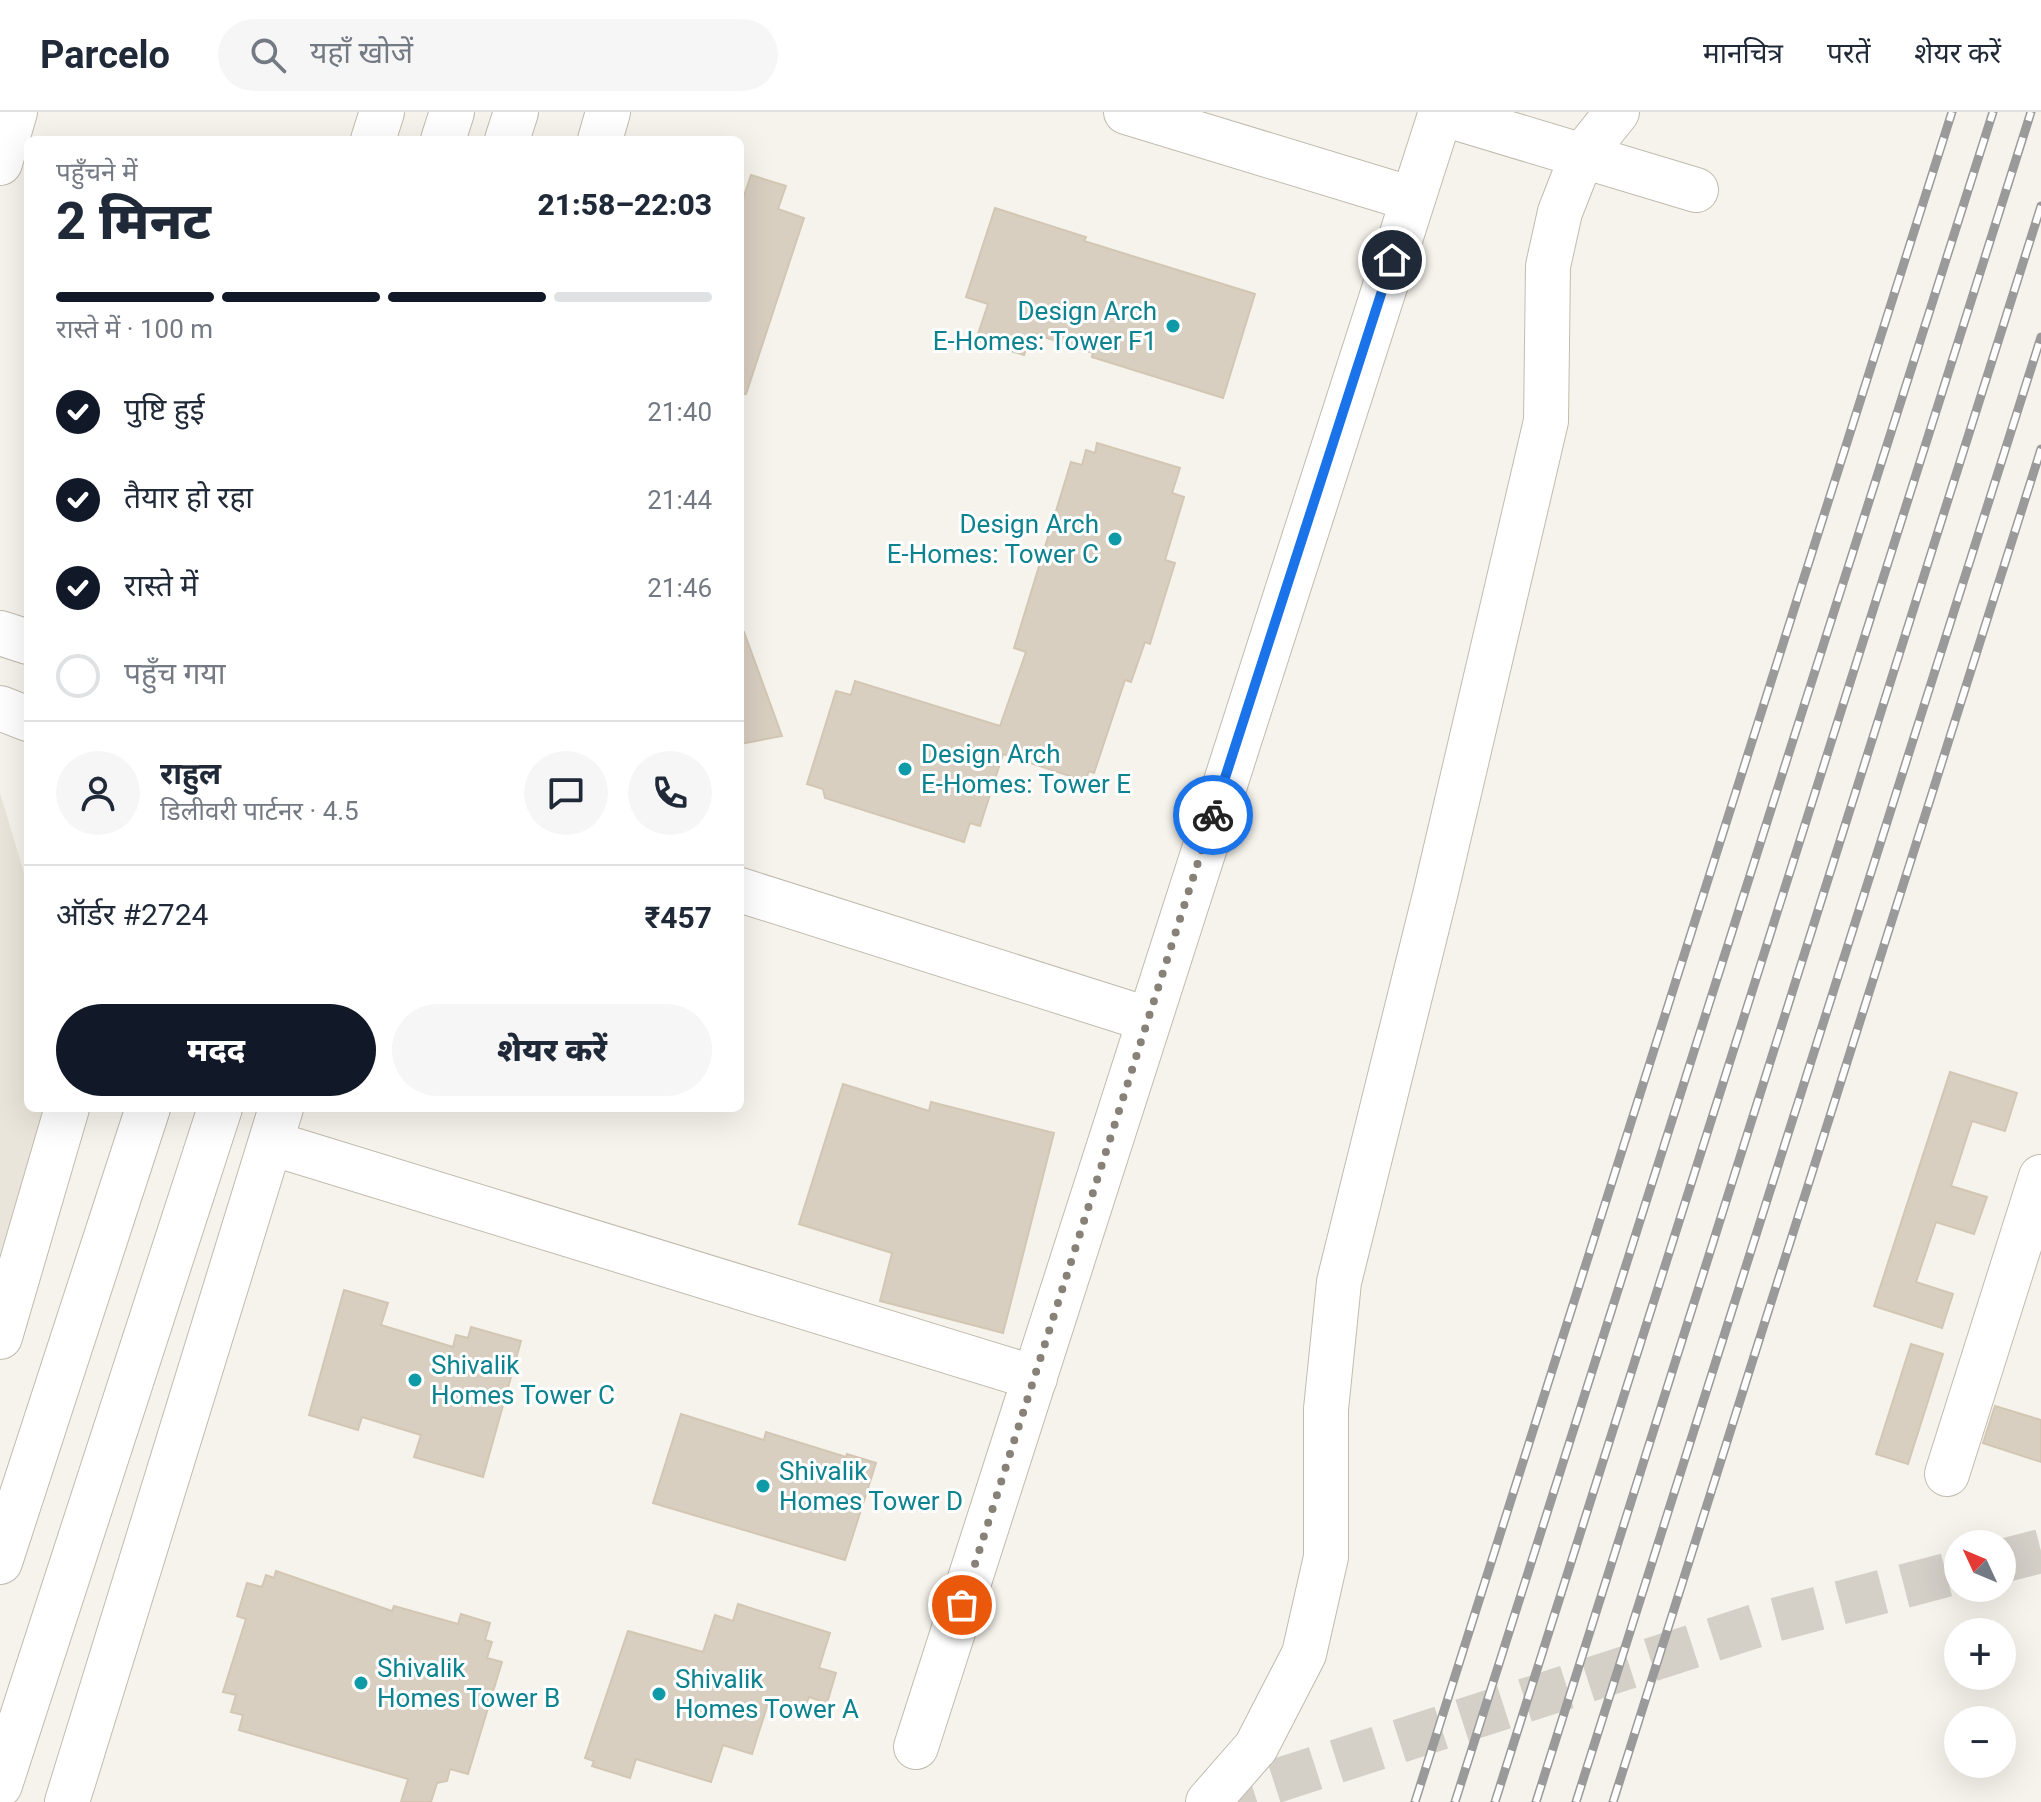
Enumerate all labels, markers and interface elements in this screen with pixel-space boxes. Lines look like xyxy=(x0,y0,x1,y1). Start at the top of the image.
search box xyxy=(218,19,778,91)
text: Parcelo xyxy=(40,33,170,77)
icon: search xyxy=(246,33,290,77)
text: यहाँ खोजें xyxy=(310,35,413,70)
text: मानचित्र xyxy=(1703,37,1783,70)
text: परतें xyxy=(1827,37,1870,70)
text: शेयर करें xyxy=(1914,37,2001,70)
text: पहुँचने में xyxy=(56,157,138,187)
text: 21:58–22:03 xyxy=(537,187,712,222)
text: 2 मिनट xyxy=(56,191,211,252)
pin xyxy=(1358,226,1426,294)
icon: home xyxy=(1370,238,1414,282)
place label: Design Arch E-Homes: Tower F1 xyxy=(933,296,1157,356)
text: रास्ते में · 100 m xyxy=(56,314,213,344)
marker: Design Arch E-Homes: Tower F1 xyxy=(1164,317,1182,335)
icon: check xyxy=(56,390,100,434)
text: पुष्टि हुई xyxy=(124,392,204,427)
text: 21:40 xyxy=(647,397,712,427)
icon: check xyxy=(56,478,100,522)
text: तैयार हो रहा xyxy=(124,480,253,515)
text: 21:44 xyxy=(647,485,712,515)
place label: Design Arch E-Homes: Tower C xyxy=(887,509,1099,569)
marker: Design Arch E-Homes: Tower C xyxy=(1106,530,1124,548)
icon: check xyxy=(56,566,100,610)
text: रास्ते में xyxy=(124,568,198,603)
text: 21:46 xyxy=(647,573,712,603)
text: पहुँच गया xyxy=(124,656,226,691)
place label: Design Arch E-Homes: Tower E xyxy=(921,739,1131,799)
button: person xyxy=(56,751,140,835)
button: chat xyxy=(524,751,608,835)
button: phone xyxy=(628,751,712,835)
text: राहुल xyxy=(160,756,221,791)
marker: Design Arch E-Homes: Tower E xyxy=(896,760,914,778)
courier xyxy=(1173,775,1253,855)
icon: bike xyxy=(1191,793,1235,837)
text: डिलीवरी पार्टनर · 4.5 xyxy=(160,796,359,826)
text: ऑर्डर #2724 xyxy=(56,897,208,932)
text: ₹457 xyxy=(645,900,712,935)
button: मदद xyxy=(56,1004,376,1096)
button: शेयर करें xyxy=(392,1004,712,1096)
place label: Shivalik Homes Tower C xyxy=(431,1350,615,1410)
marker: Shivalik Homes Tower C xyxy=(406,1371,424,1389)
place label: Shivalik Homes Tower D xyxy=(779,1456,963,1516)
marker: Shivalik Homes Tower D xyxy=(754,1477,772,1495)
north arrow xyxy=(1944,1530,2016,1602)
map controls xyxy=(1944,1530,2016,1778)
pin xyxy=(928,1571,996,1639)
icon: bag xyxy=(940,1583,984,1627)
button: + xyxy=(1944,1618,2016,1690)
place label: Shivalik Homes Tower B xyxy=(377,1653,560,1713)
place label: Shivalik Homes Tower A xyxy=(675,1664,859,1724)
marker: Shivalik Homes Tower B xyxy=(352,1674,370,1692)
marker: Shivalik Homes Tower A xyxy=(650,1685,668,1703)
button: − xyxy=(1944,1706,2016,1778)

